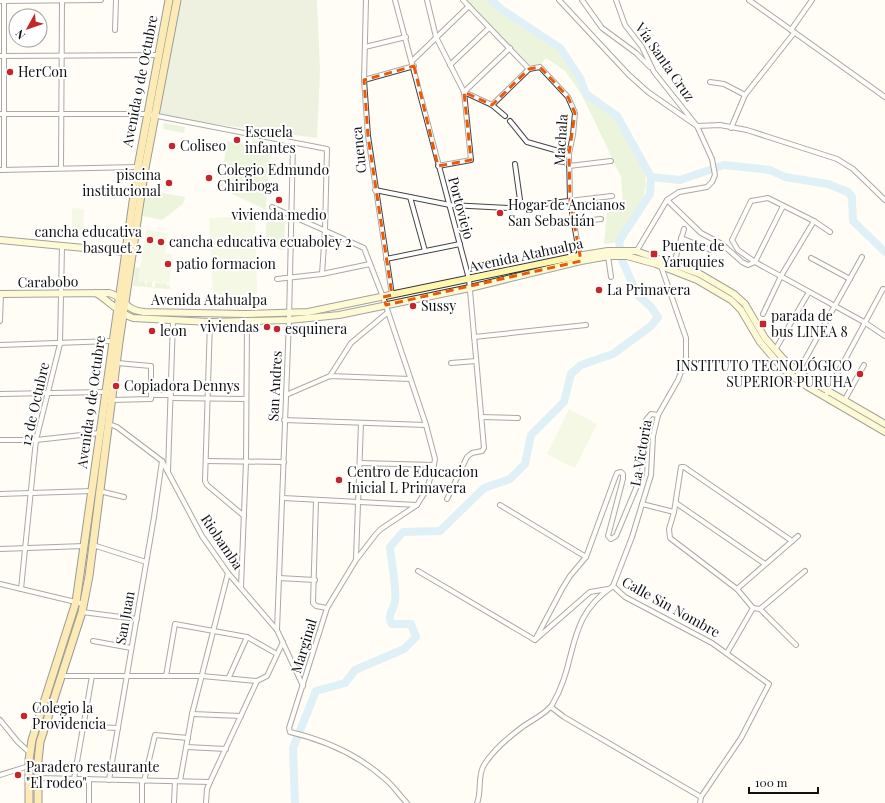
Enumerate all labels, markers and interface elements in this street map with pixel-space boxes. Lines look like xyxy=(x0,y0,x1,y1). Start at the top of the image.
north arrow xyxy=(8,8,48,48)
street label: Avenida 9 de Octubre xyxy=(117,13,162,149)
street label: Vía Santa Cruz xyxy=(631,18,700,105)
text: N xyxy=(12,27,28,43)
place label: HerCon xyxy=(18,62,68,81)
marker: HerCon xyxy=(5,67,15,77)
street label: Machala xyxy=(549,113,572,167)
place label: Escuela infantes xyxy=(245,122,296,157)
street label: Cuenca xyxy=(347,126,370,174)
marker: Escuela infantes xyxy=(232,135,242,145)
place label: Coliseo xyxy=(180,136,227,155)
marker: Coliseo xyxy=(167,141,177,151)
place label: Colegio Edmundo Chiriboga xyxy=(217,160,329,195)
place label: piscina institucional xyxy=(82,165,161,200)
marker: Colegio Edmundo Chiriboga xyxy=(204,173,214,183)
street label: Portoviejo xyxy=(444,175,479,242)
marker: piscina institucional xyxy=(164,178,174,188)
marker: vivienda medio xyxy=(274,195,284,205)
place label: Hogar de Ancianos San Sebastián xyxy=(508,195,625,230)
place label: vivienda medio xyxy=(230,205,327,224)
marker: Hogar de Ancianos San Sebastián xyxy=(495,208,505,218)
place label: cancha educativa basquet 2 xyxy=(35,222,142,257)
place label: cancha educativa ecuaboley 2 xyxy=(169,232,352,251)
street label: Avenida Atahualpa xyxy=(466,233,585,276)
marker: cancha educativa basquet 2 xyxy=(145,235,155,245)
place label: Puente de Yaruquies xyxy=(661,236,725,271)
marker: cancha educativa ecuaboley 2 xyxy=(156,237,166,247)
marker: Puente de Yaruquies xyxy=(649,249,659,259)
place label: patio formacion xyxy=(176,254,277,273)
marker: patio formacion xyxy=(163,259,173,269)
street label: Carabobo xyxy=(17,271,79,292)
place label: La Primavera xyxy=(607,280,690,299)
marker: La Primavera xyxy=(594,285,604,295)
street label: Avenida Atahualpa xyxy=(150,290,267,309)
place label: Sussy xyxy=(421,296,456,315)
marker: Sussy xyxy=(408,301,418,311)
place label: parada de bus LINEA 8 xyxy=(771,306,848,341)
place label: viviendas xyxy=(199,317,259,336)
place label: esquinera xyxy=(285,319,347,338)
marker: parada de bus LINEA 8 xyxy=(758,319,768,329)
place label: leon xyxy=(160,321,188,340)
marker: viviendas xyxy=(262,322,272,332)
marker: esquinera xyxy=(272,324,282,334)
marker: leon xyxy=(147,326,157,336)
street label: Avenida 9 de Octubre xyxy=(72,334,109,471)
street label: San Andres xyxy=(263,350,286,422)
place label: INSTITUTO TECNOLÓGICO SUPERIOR PURUHA xyxy=(676,356,852,391)
street label: 12 de Octubre xyxy=(16,360,53,448)
marker: INSTITUTO TECNOLÓGICO SUPERIOR PURUHA xyxy=(855,369,865,379)
place label: Copiadora Dennys xyxy=(124,376,240,395)
marker: Copiadora Dennys xyxy=(111,381,121,391)
street label: La Victoria xyxy=(625,418,656,488)
place label: Centro de Educacion Inicial L Primavera xyxy=(347,462,479,497)
marker: Centro de Educacion Inicial L Primavera xyxy=(334,475,344,485)
street label: Riobamba xyxy=(197,510,248,573)
street label: Calle Sin Nombre xyxy=(619,572,724,641)
street label: San Juan xyxy=(110,589,139,646)
street label: Marginal xyxy=(286,616,321,675)
place label: Colegio la Providencia xyxy=(32,698,106,733)
marker: Colegio la Providencia xyxy=(19,711,29,721)
place label: Paradero restaurante "El rodeo" xyxy=(26,757,160,792)
scale bar xyxy=(749,769,818,795)
marker: Paradero restaurante "El rodeo" xyxy=(13,770,23,780)
text: 100 m xyxy=(755,774,788,790)

